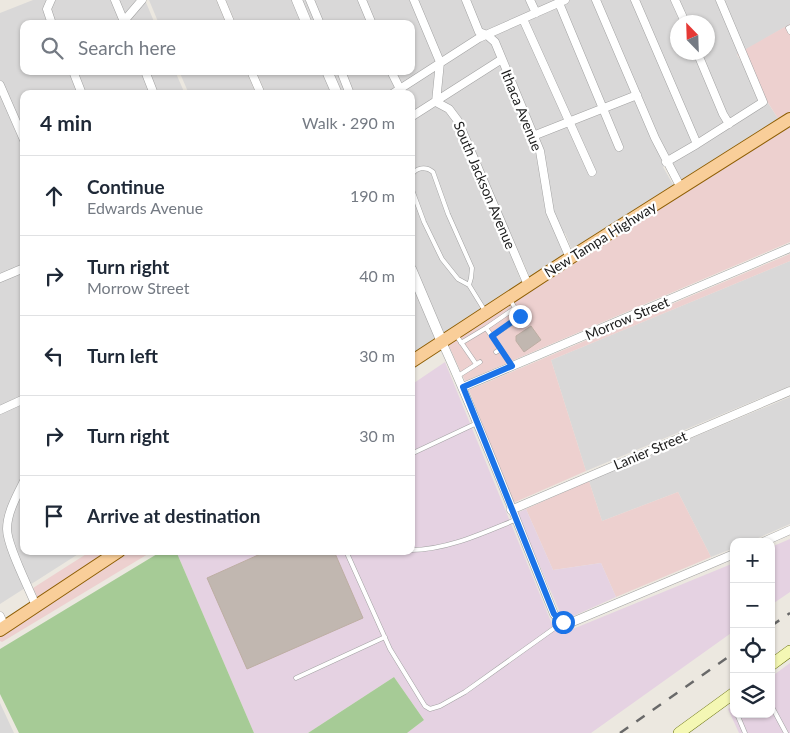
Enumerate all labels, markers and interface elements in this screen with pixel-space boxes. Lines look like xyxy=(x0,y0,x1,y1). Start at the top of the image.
north arrow xyxy=(670,15,715,60)
search box xyxy=(20,20,415,75)
icon: search xyxy=(38,34,66,62)
text: Search here xyxy=(78,36,176,59)
street label: Ithaca Avenue xyxy=(498,67,546,153)
text: 4 min xyxy=(40,110,92,135)
text: Walk · 290 m xyxy=(302,113,395,132)
street label: South Jackson Avenue xyxy=(450,119,520,251)
text: Continue xyxy=(87,175,165,198)
icon: ahead xyxy=(40,182,68,210)
text: 190 m xyxy=(350,186,395,205)
street label: New Tampa Highway xyxy=(541,197,660,280)
text: Edwards Avenue xyxy=(87,198,203,217)
text: Turn right xyxy=(87,255,169,278)
icon: right xyxy=(40,262,68,290)
text: 40 m xyxy=(359,266,395,285)
text: Morrow Street xyxy=(87,278,189,297)
street label: Morrow Street xyxy=(582,293,672,343)
route end xyxy=(509,305,532,328)
icon: left xyxy=(40,342,68,370)
text: Turn left xyxy=(87,344,158,367)
text: 30 m xyxy=(359,346,395,365)
icon: right xyxy=(40,422,68,450)
text: Turn right xyxy=(87,424,169,447)
text: 30 m xyxy=(359,426,395,445)
street label: Lanier Street xyxy=(611,427,689,473)
icon: arrive xyxy=(40,502,68,530)
text: Arrive at destination xyxy=(87,504,260,527)
map controls xyxy=(730,538,775,718)
button: + xyxy=(730,538,775,583)
button: − xyxy=(730,583,775,628)
route start xyxy=(552,611,575,634)
button: locate xyxy=(730,628,775,673)
button: layers xyxy=(730,673,775,718)

